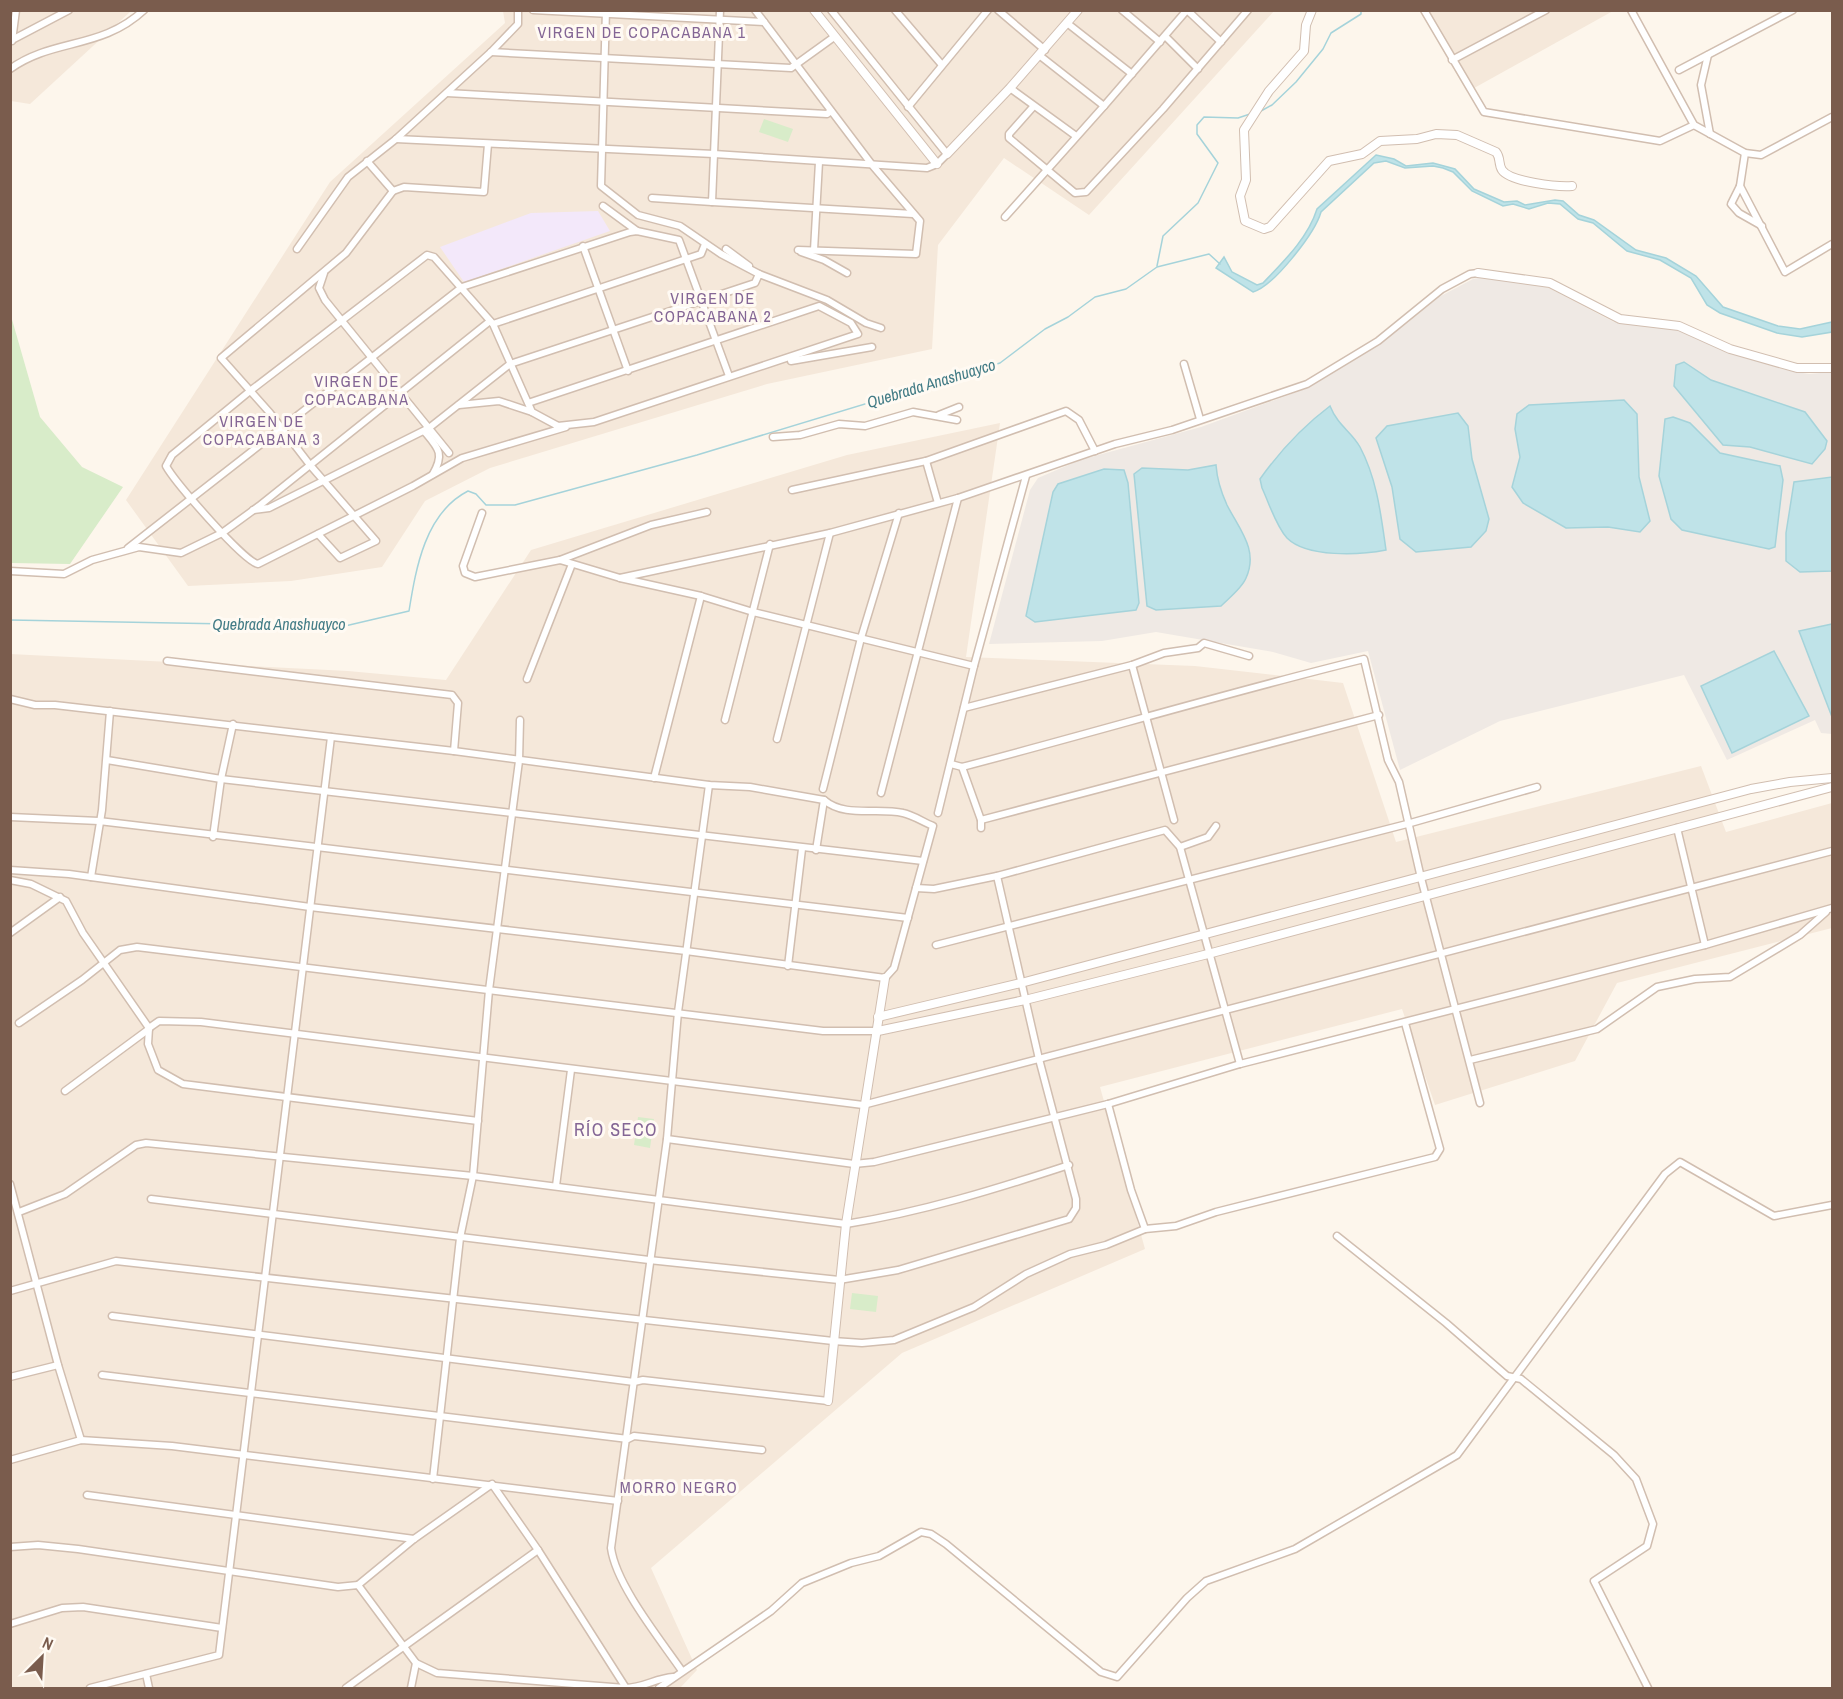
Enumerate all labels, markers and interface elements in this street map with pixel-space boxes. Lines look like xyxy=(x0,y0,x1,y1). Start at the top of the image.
district label: VIRGEN DE COPACABANA 1 xyxy=(537,21,747,43)
district label: VIRGEN DE COPACABANA 2 xyxy=(654,287,772,327)
water label: Quebrada Anashuayco xyxy=(864,353,998,413)
district label: VIRGEN DE COPACABANA xyxy=(304,370,410,410)
district label: VIRGEN DE COPACABANA 3 xyxy=(203,410,321,450)
water label: Quebrada Anashuayco xyxy=(212,613,346,635)
district label: RÍO SECO xyxy=(574,1117,658,1142)
district label: MORRO NEGRO xyxy=(620,1476,738,1498)
north arrow xyxy=(12,1627,72,1687)
text: N xyxy=(39,1631,57,1655)

